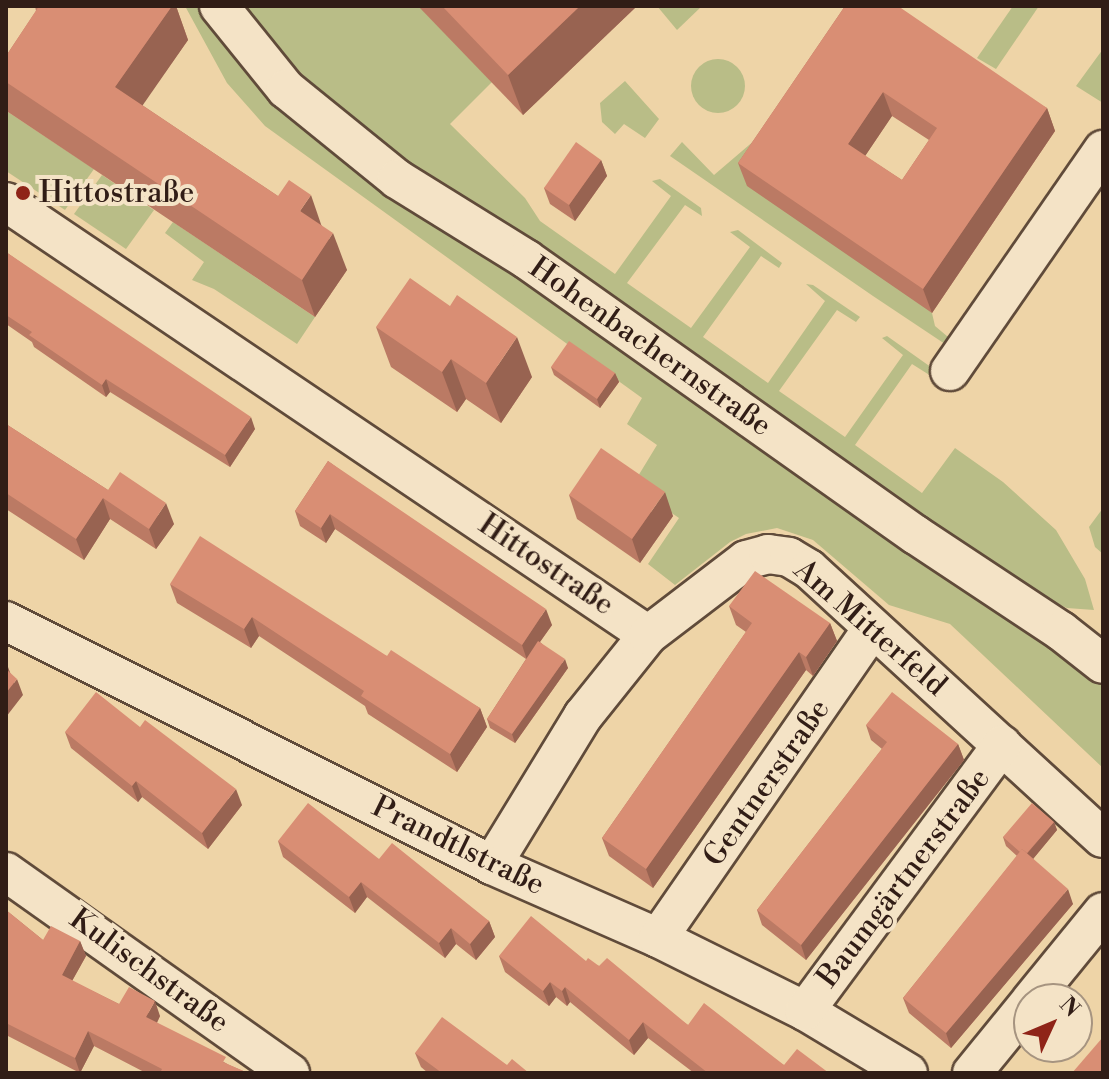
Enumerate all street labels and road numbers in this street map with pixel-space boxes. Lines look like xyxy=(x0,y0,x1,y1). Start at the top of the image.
street label: Hohenbachernstraße xyxy=(522,250,778,444)
street label: Hittostraße xyxy=(472,507,620,623)
street label: Am Mitterfeld xyxy=(786,552,954,704)
street label: Gentnerstraße xyxy=(696,693,838,873)
street label: Baumgärtnerstraße xyxy=(810,761,998,995)
street label: Prandtlstraße xyxy=(366,789,550,903)
street label: Kulischstraße xyxy=(62,901,236,1041)

